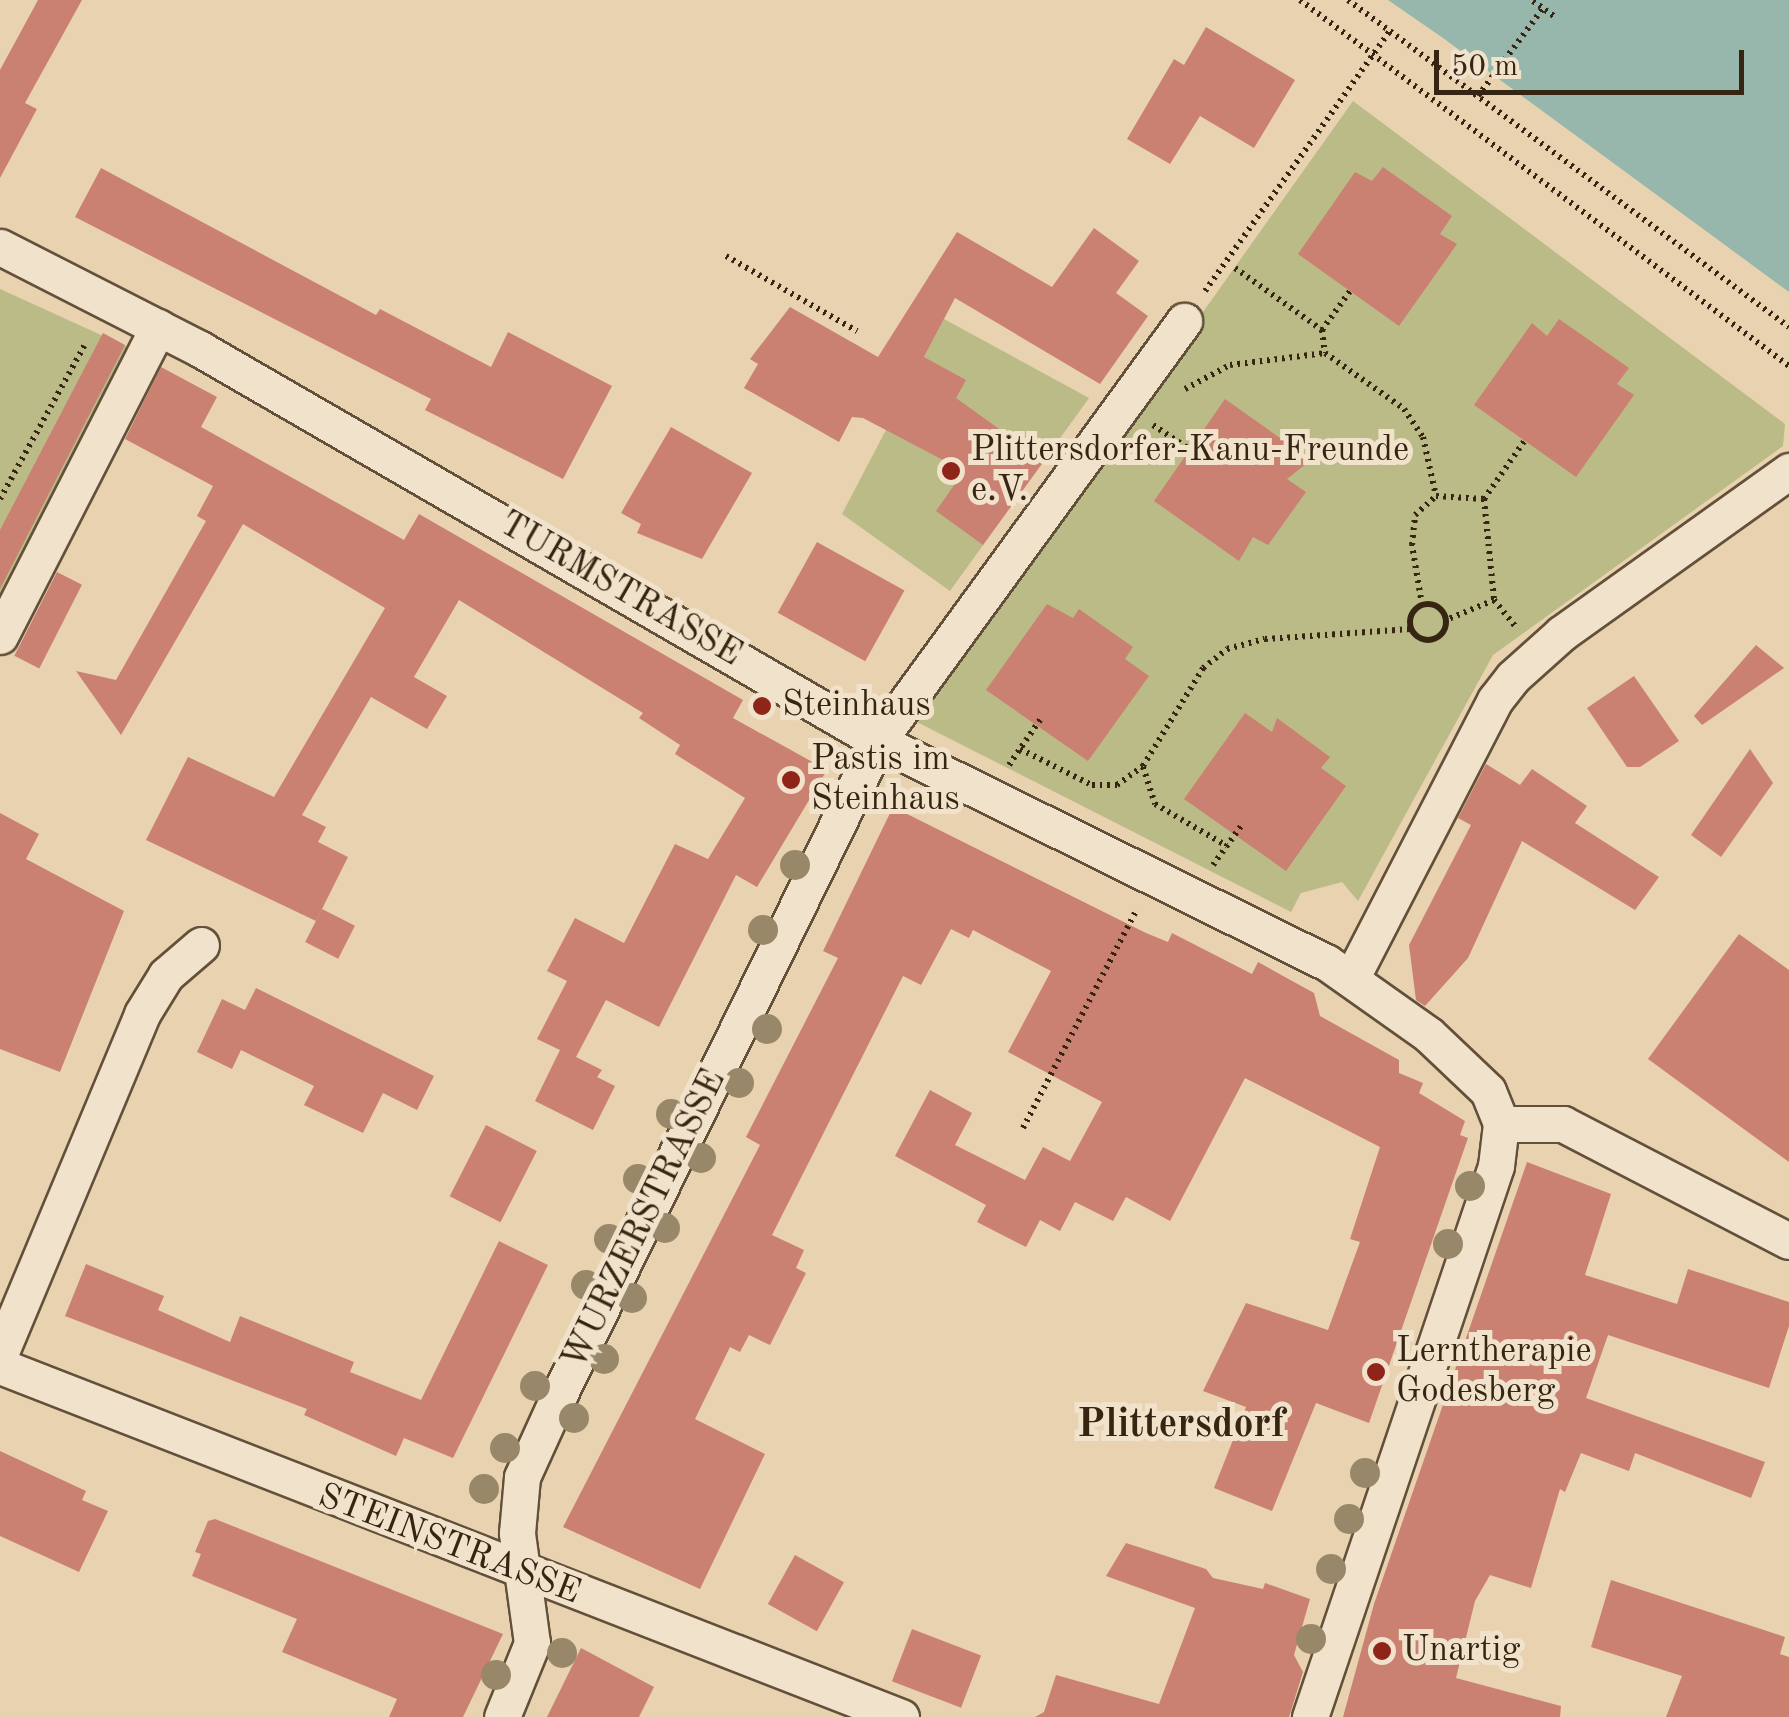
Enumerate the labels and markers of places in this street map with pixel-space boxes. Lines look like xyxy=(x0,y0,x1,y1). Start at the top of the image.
place label: Plittersdorfer-Kanu-Freunde e.V. xyxy=(971,430,1409,512)
marker: Plittersdorfer-Kanu-Freunde e.V. xyxy=(940,460,962,482)
place label: Steinhaus xyxy=(782,685,931,727)
marker: Steinhaus xyxy=(751,695,773,717)
place label: Pastis im Steinhaus xyxy=(811,739,960,821)
marker: Pastis im Steinhaus xyxy=(780,769,802,791)
place label: Lerntherapie Godesberg xyxy=(1396,1331,1592,1413)
marker: Lerntherapie Godesberg xyxy=(1365,1361,1387,1383)
place label: Unartig xyxy=(1402,1630,1520,1672)
marker: Unartig xyxy=(1371,1640,1393,1662)

